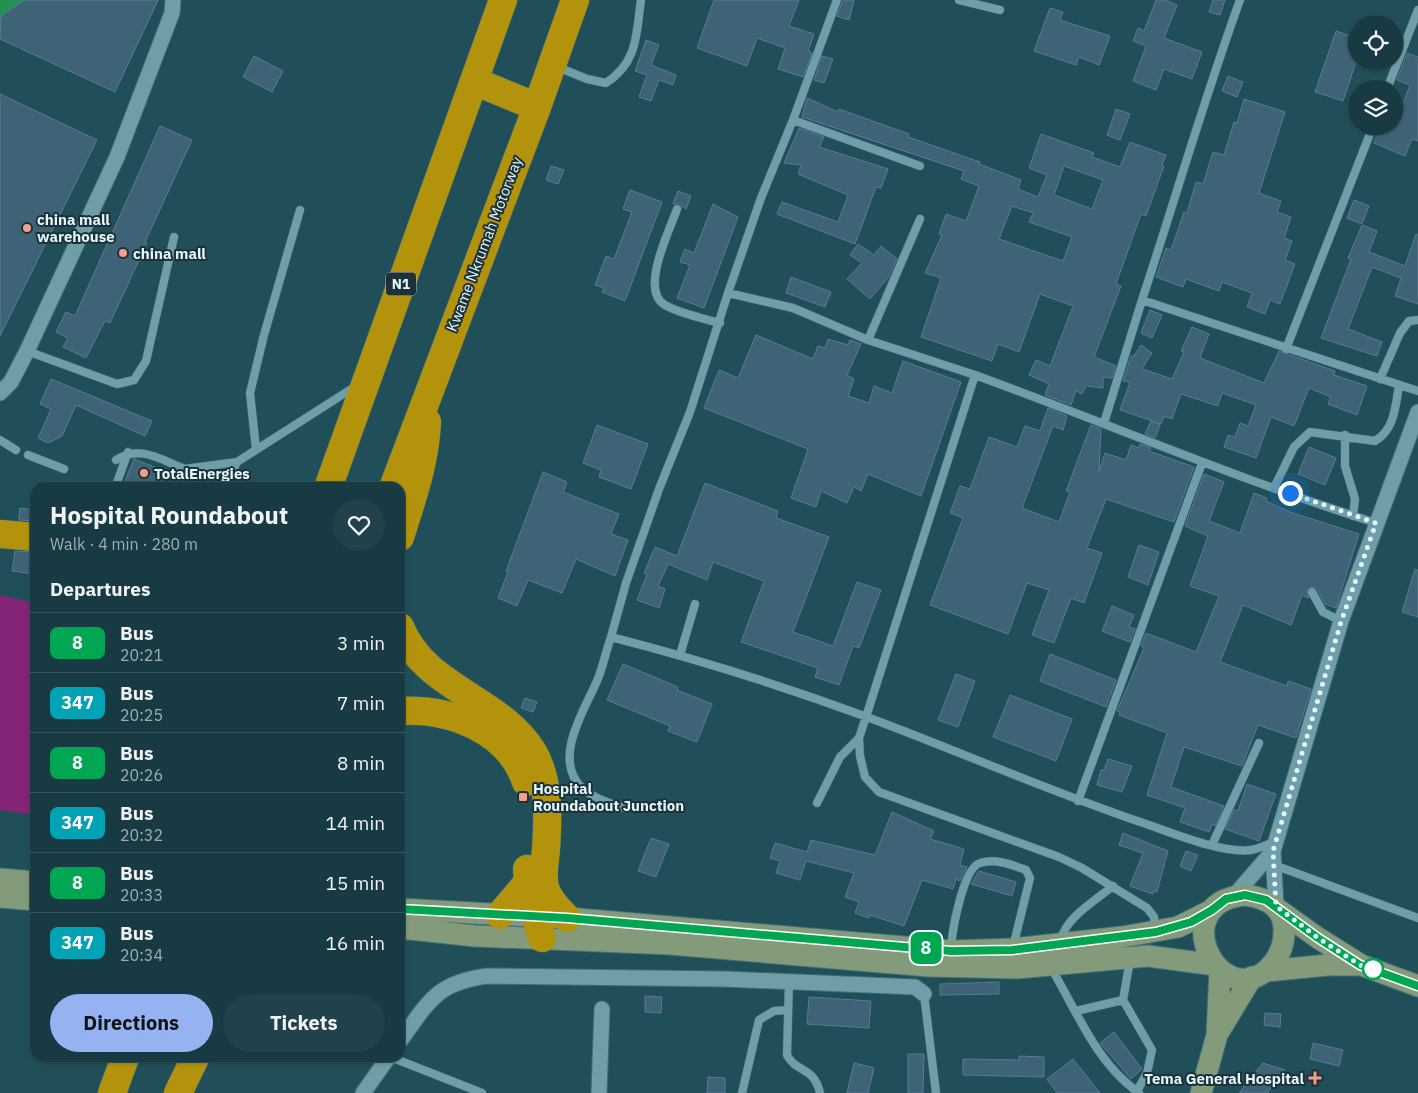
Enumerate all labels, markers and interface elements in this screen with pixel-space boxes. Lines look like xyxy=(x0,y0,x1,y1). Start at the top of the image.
map controls xyxy=(1348,15,1403,135)
button: locate xyxy=(1348,15,1403,70)
button: layers xyxy=(1348,80,1403,135)
street label: Kwame Nkrumah Motorway xyxy=(442,153,526,334)
place label: china mall warehouse xyxy=(37,210,115,246)
marker: china mall warehouse xyxy=(21,222,33,234)
place label: china mall xyxy=(133,244,206,263)
marker: china mall xyxy=(117,247,129,259)
road number: N1 xyxy=(386,272,416,296)
place label: TotalEnergies xyxy=(154,464,250,483)
marker: TotalEnergies xyxy=(138,467,150,479)
your location xyxy=(1278,481,1303,506)
text: Hospital Roundabout xyxy=(50,499,288,531)
button: heart xyxy=(333,499,385,551)
text: Walk · 4 min · 280 m xyxy=(50,534,198,554)
text: Departures xyxy=(50,577,150,601)
text: Bus xyxy=(120,621,154,645)
text: 8 xyxy=(72,631,83,654)
text: 3 min xyxy=(337,631,385,655)
text: 20:21 xyxy=(120,645,163,665)
text: Bus xyxy=(120,681,154,705)
text: 347 xyxy=(61,691,94,714)
text: 7 min xyxy=(337,691,385,715)
text: 20:25 xyxy=(120,705,163,725)
text: Bus xyxy=(120,741,154,765)
text: 8 xyxy=(72,751,83,774)
text: 8 min xyxy=(337,751,385,775)
text: 20:26 xyxy=(120,765,163,785)
place label: Hospital Roundabout Junction xyxy=(533,779,684,815)
marker: Hospital Roundabout Junction xyxy=(517,791,529,803)
text: Bus xyxy=(120,801,154,825)
text: 347 xyxy=(61,811,94,834)
text: 14 min xyxy=(326,811,385,835)
text: 20:32 xyxy=(120,825,163,845)
text: Bus xyxy=(120,861,154,885)
text: 8 xyxy=(72,871,83,894)
text: 15 min xyxy=(326,871,385,895)
text: 20:33 xyxy=(120,885,163,905)
text: Bus xyxy=(120,921,154,945)
text: 347 xyxy=(61,931,94,954)
text: 16 min xyxy=(326,931,385,955)
line badge: 8 xyxy=(910,932,942,964)
text: 8 xyxy=(921,936,931,959)
text: 20:34 xyxy=(120,945,163,965)
unlabelled marker xyxy=(1362,958,1384,980)
button: Directions xyxy=(50,994,213,1052)
button: Tickets xyxy=(223,994,385,1052)
place label: Tema General Hospital xyxy=(1144,1069,1304,1088)
marker: Tema General Hospital xyxy=(1308,1071,1322,1085)

